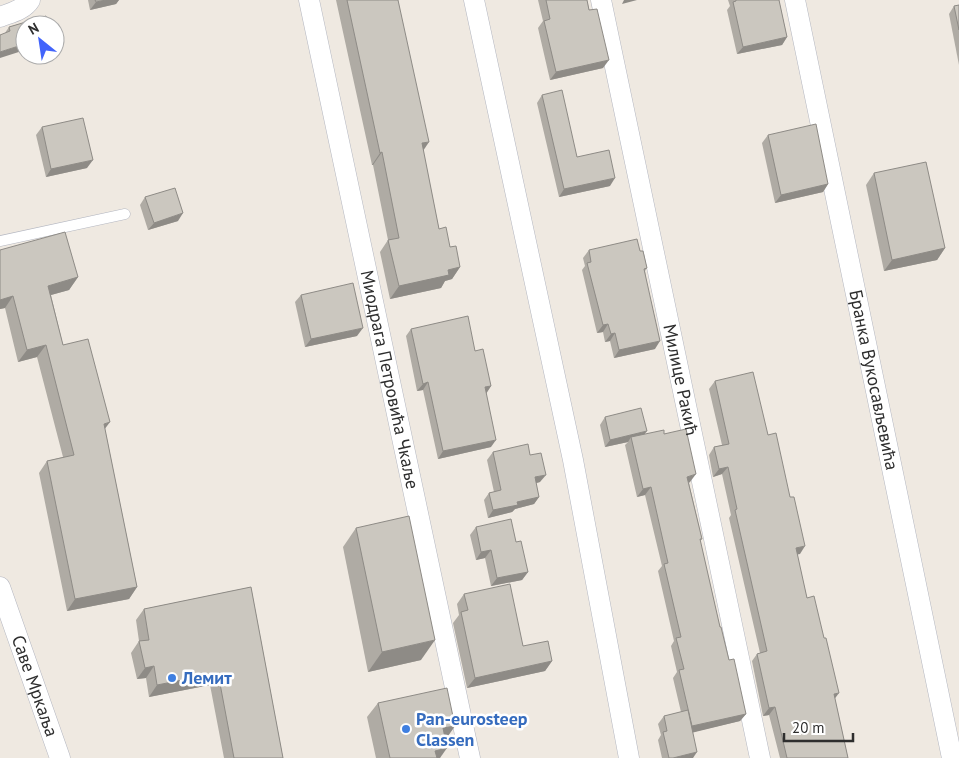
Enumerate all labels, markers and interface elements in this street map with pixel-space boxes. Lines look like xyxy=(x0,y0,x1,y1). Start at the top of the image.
north arrow xyxy=(15,15,65,65)
text: N xyxy=(25,19,42,39)
street label: Миодрага Петровића Чкаље xyxy=(356,268,425,491)
street label: Бранка Вукосављевића xyxy=(844,288,904,472)
street label: Милице Ракић xyxy=(658,322,704,438)
street label: Саве Мркаља xyxy=(7,632,64,740)
place label: Лемит xyxy=(181,666,232,689)
marker: Лемит xyxy=(166,672,178,684)
place label: Pan-eurosteep Classen xyxy=(416,707,528,751)
scale bar xyxy=(784,710,853,742)
text: 20 m xyxy=(792,718,825,737)
marker: Pan-eurosteep Classen xyxy=(400,723,412,735)

